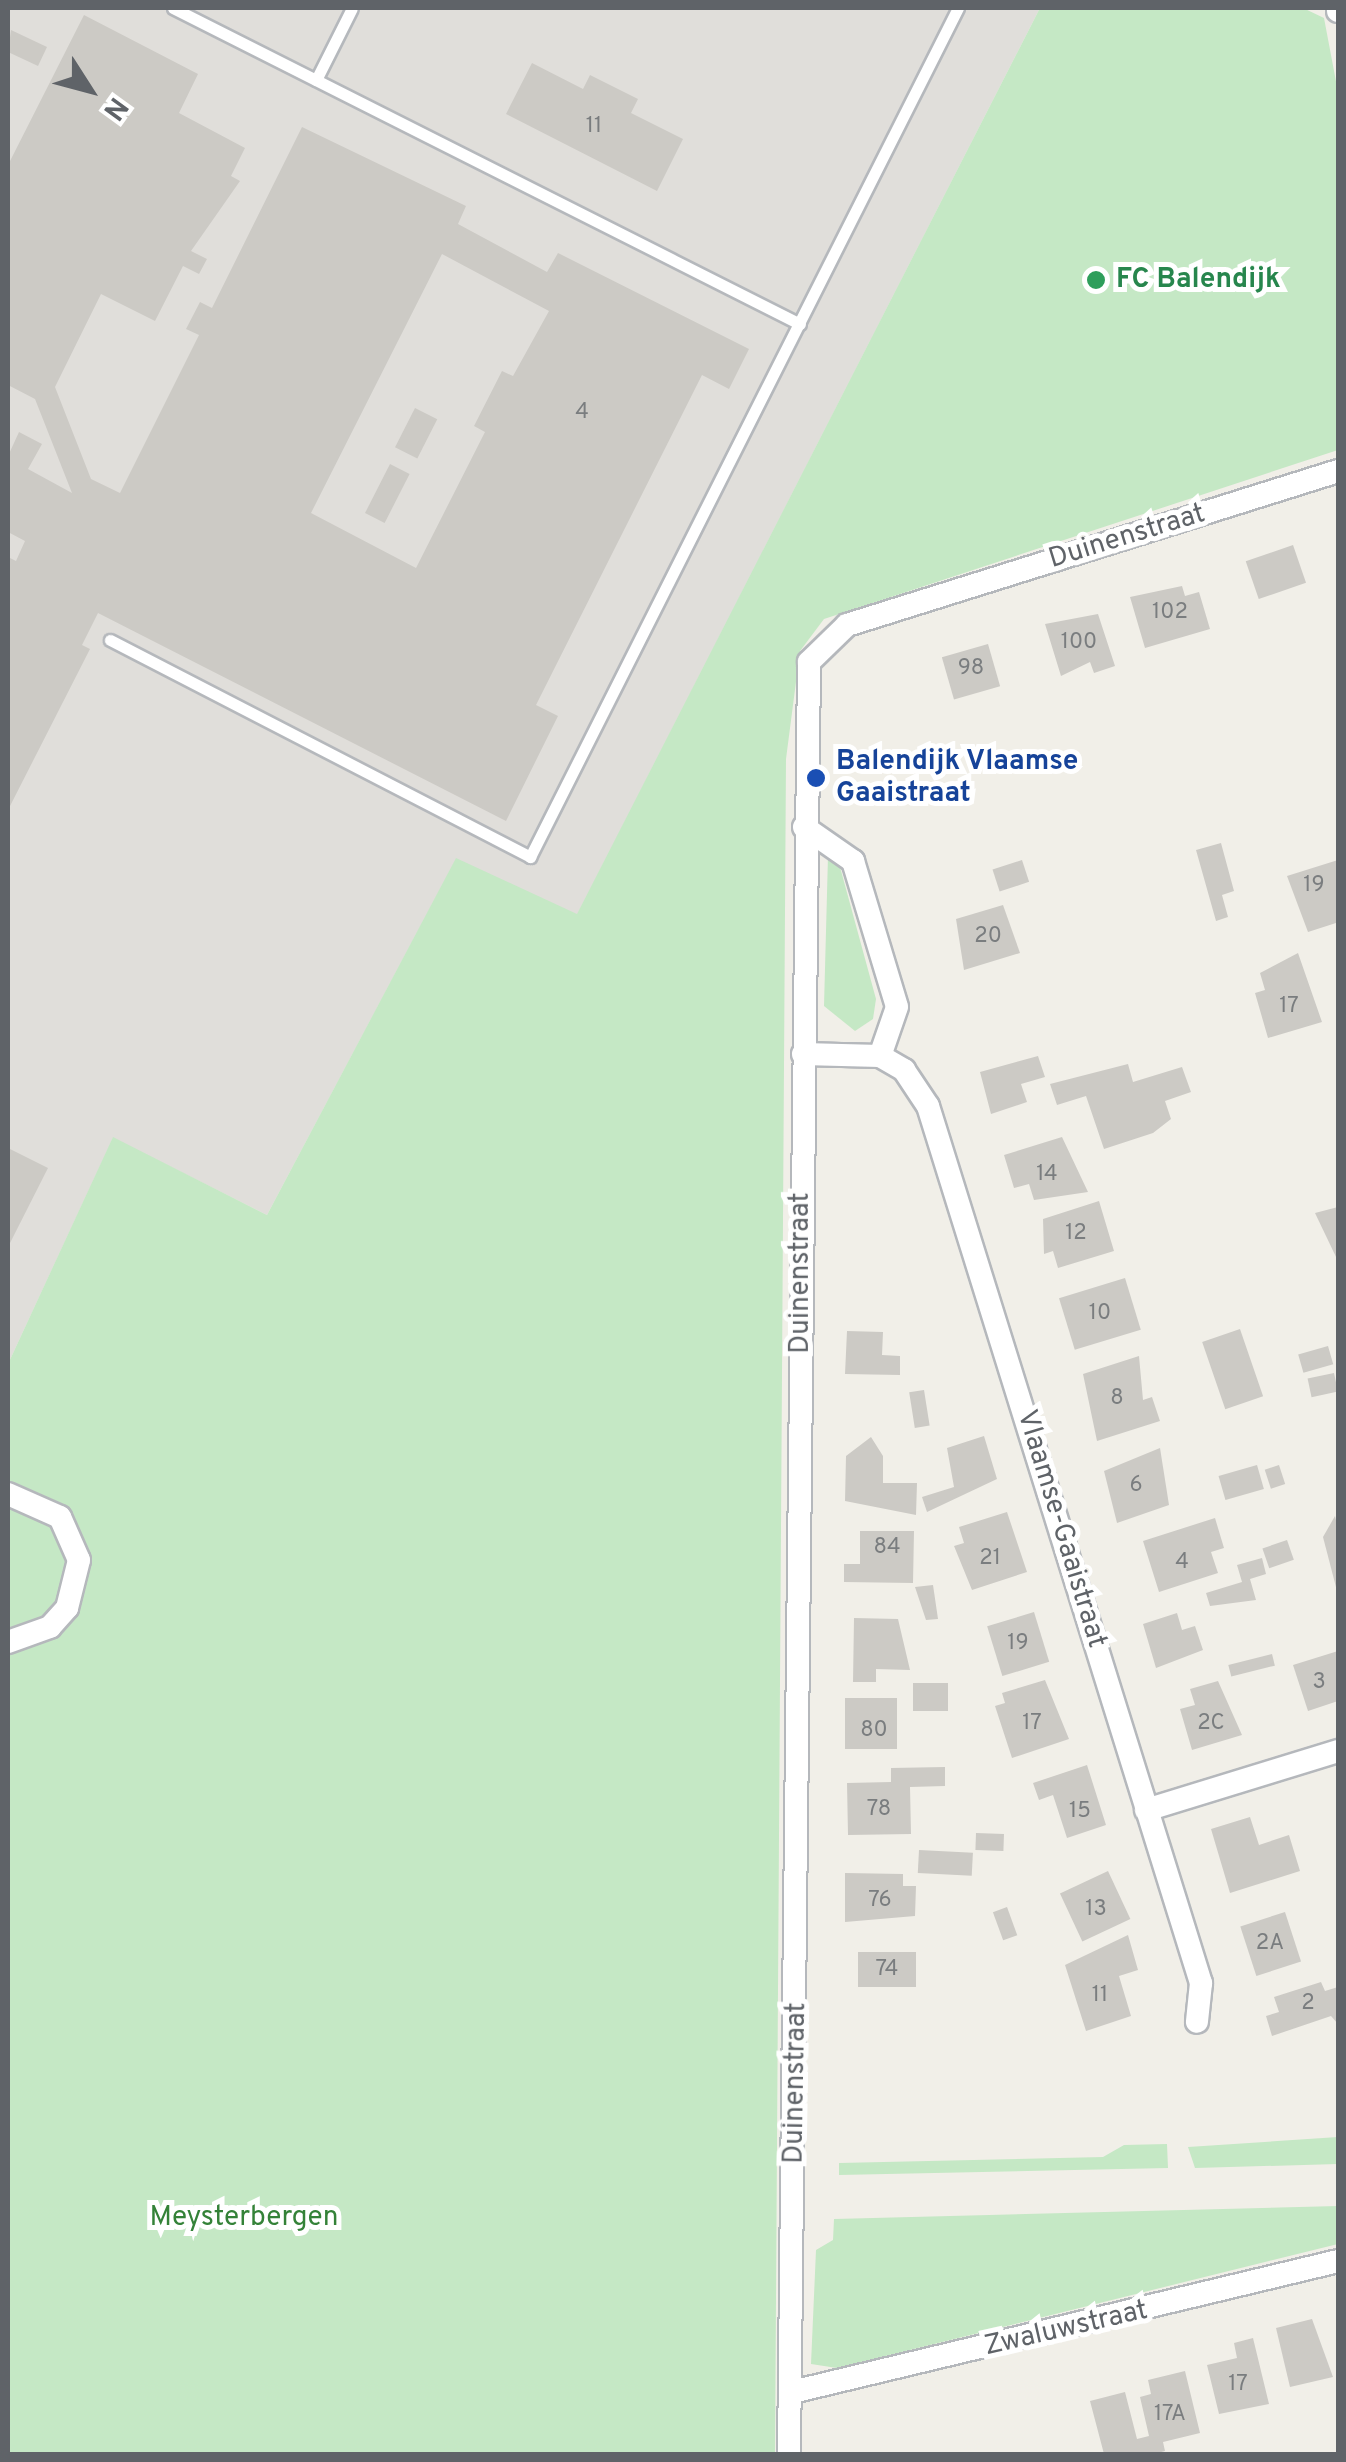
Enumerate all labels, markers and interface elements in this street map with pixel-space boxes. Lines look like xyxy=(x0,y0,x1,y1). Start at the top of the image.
north arrow xyxy=(40,40,140,140)
text: N xyxy=(94,89,135,126)
house number: 11 xyxy=(586,114,602,140)
place label: FC Balendijk xyxy=(1116,263,1281,297)
marker: FC Balendijk xyxy=(1085,269,1107,291)
house number: 4 xyxy=(575,400,589,426)
street label: Duinenstraat xyxy=(1045,497,1209,577)
house number: 102 xyxy=(1152,600,1188,626)
house number: 100 xyxy=(1061,630,1097,656)
house number: 98 xyxy=(958,656,984,682)
place label: Balendijk Vlaamse Gaaistraat xyxy=(836,745,1079,811)
marker: Balendijk Vlaamse Gaaistraat xyxy=(805,767,827,789)
house number: 19 xyxy=(1303,873,1325,899)
house number: 20 xyxy=(974,924,1002,950)
house number: 17 xyxy=(1279,994,1299,1020)
house number: 14 xyxy=(1036,1162,1058,1188)
street label: Duinenstraat xyxy=(784,1192,818,1354)
house number: 12 xyxy=(1065,1221,1087,1247)
house number: 10 xyxy=(1089,1301,1111,1327)
house number: 8 xyxy=(1110,1386,1124,1412)
street label: Vlaamse-Gaaistraat xyxy=(1009,1406,1113,1652)
house number: 6 xyxy=(1129,1473,1143,1499)
house number: 84 xyxy=(873,1535,901,1561)
house number: 21 xyxy=(979,1546,1001,1572)
house number: 4 xyxy=(1175,1550,1189,1576)
house number: 19 xyxy=(1007,1631,1029,1657)
house number: 3 xyxy=(1312,1670,1326,1696)
house number: 17 xyxy=(1022,1711,1042,1737)
house number: 2C xyxy=(1197,1711,1225,1737)
house number: 80 xyxy=(860,1718,888,1744)
house number: 78 xyxy=(867,1797,891,1823)
house number: 15 xyxy=(1069,1799,1091,1825)
house number: 76 xyxy=(868,1888,892,1914)
house number: 13 xyxy=(1085,1897,1107,1923)
house number: 2A xyxy=(1256,1931,1284,1957)
house number: 74 xyxy=(876,1957,898,1983)
house number: 11 xyxy=(1092,1983,1108,2009)
house number: 2 xyxy=(1301,1991,1315,2017)
street label: Duinenstraat xyxy=(778,2002,814,2164)
park label: Meysterbergen xyxy=(149,2201,339,2235)
street label: Zwaluwstraat xyxy=(981,2294,1151,2364)
house number: 17 xyxy=(1228,2372,1248,2398)
house number: 17A xyxy=(1154,2402,1186,2428)

